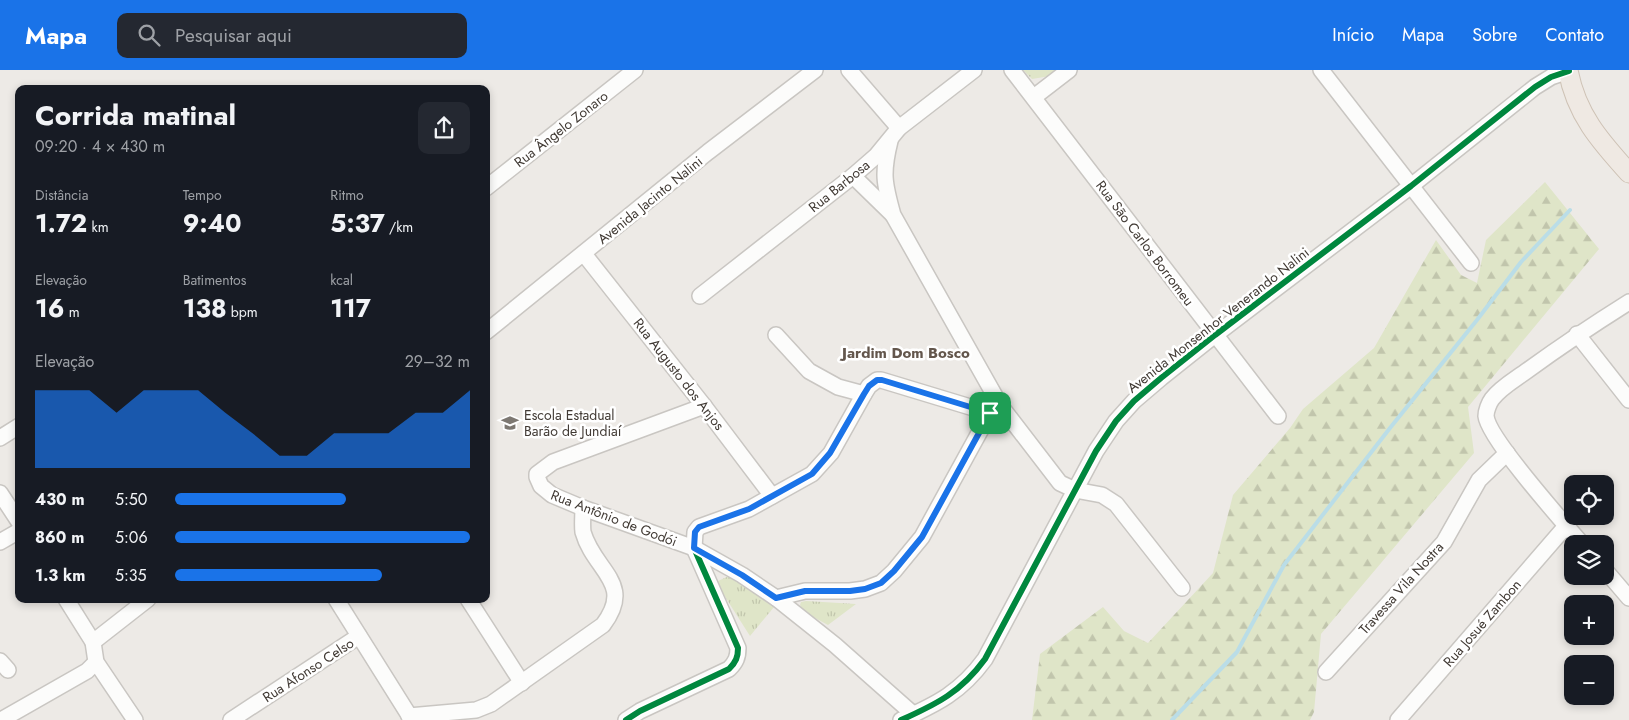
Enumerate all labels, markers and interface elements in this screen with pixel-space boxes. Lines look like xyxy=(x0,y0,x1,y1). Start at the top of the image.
search box xyxy=(117,13,467,58)
text: Mapa xyxy=(25,18,87,53)
icon: search xyxy=(135,21,163,49)
text: Pesquisar aqui xyxy=(175,22,292,49)
text: Início xyxy=(1332,22,1374,48)
text: Mapa xyxy=(1402,22,1444,48)
text: Sobre xyxy=(1472,22,1517,48)
text: Contato xyxy=(1545,22,1604,48)
street label: Rua Ângelo Zonaro xyxy=(510,86,612,172)
text: Corrida matinal xyxy=(35,95,236,136)
button: share xyxy=(418,102,470,154)
text: 09:20 · 4 × 430 m xyxy=(35,135,165,158)
street label: Avenida Jacinto Nalini xyxy=(593,151,707,249)
street label: Rua Barbosa xyxy=(804,155,874,217)
street label: Rua São Carlos Borromeu xyxy=(1091,176,1199,310)
text: Distância xyxy=(35,185,88,205)
text: Tempo xyxy=(183,185,222,205)
text: Ritmo xyxy=(330,185,364,205)
text: 1.72 xyxy=(35,205,87,241)
text: 9:40 xyxy=(183,205,241,241)
text: 5:37 xyxy=(330,205,385,241)
text: km xyxy=(87,217,109,237)
text: /km xyxy=(385,217,413,237)
street label: Avenida Monsenhor Venerando Nalini xyxy=(1123,242,1313,398)
text: Elevação xyxy=(35,270,87,290)
text: Batimentos xyxy=(183,270,246,290)
text: kcal xyxy=(330,270,353,290)
text: 16 xyxy=(35,290,64,326)
text: 138 xyxy=(183,290,227,326)
text: 117 xyxy=(330,290,371,326)
text: m xyxy=(64,302,80,322)
text: bpm xyxy=(227,302,258,322)
street label: Rua Augusto dos Anjos xyxy=(629,314,729,435)
district label: Jardim Dom Bosco xyxy=(839,342,970,364)
text: Elevação xyxy=(35,350,94,373)
text: 29–32 m xyxy=(405,350,470,373)
pin xyxy=(969,392,1011,434)
icon: arrive xyxy=(976,399,1004,427)
place label: Escola Estadual Barão de Jundiaí xyxy=(524,405,623,441)
school or university icon: Escola Estadual Barão de Jundiaí xyxy=(500,413,520,433)
map controls xyxy=(1564,475,1614,705)
button: locate xyxy=(1564,475,1614,525)
street label: Rua Antônio de Godói xyxy=(548,485,680,551)
text: 430 m xyxy=(35,488,85,511)
text: 5:50 xyxy=(115,488,147,511)
text: 860 m xyxy=(35,526,84,549)
text: 5:06 xyxy=(115,526,148,549)
button: layers xyxy=(1564,535,1614,585)
street label: Travessa Vila Nostra xyxy=(1354,537,1448,639)
text: 1.3 km xyxy=(35,564,85,587)
text: 5:35 xyxy=(115,564,147,587)
street label: Rua Josué Zambon xyxy=(1438,575,1526,671)
button: + xyxy=(1564,595,1614,645)
street label: Rua Afonso Celso xyxy=(258,633,358,707)
button: − xyxy=(1564,655,1614,705)

